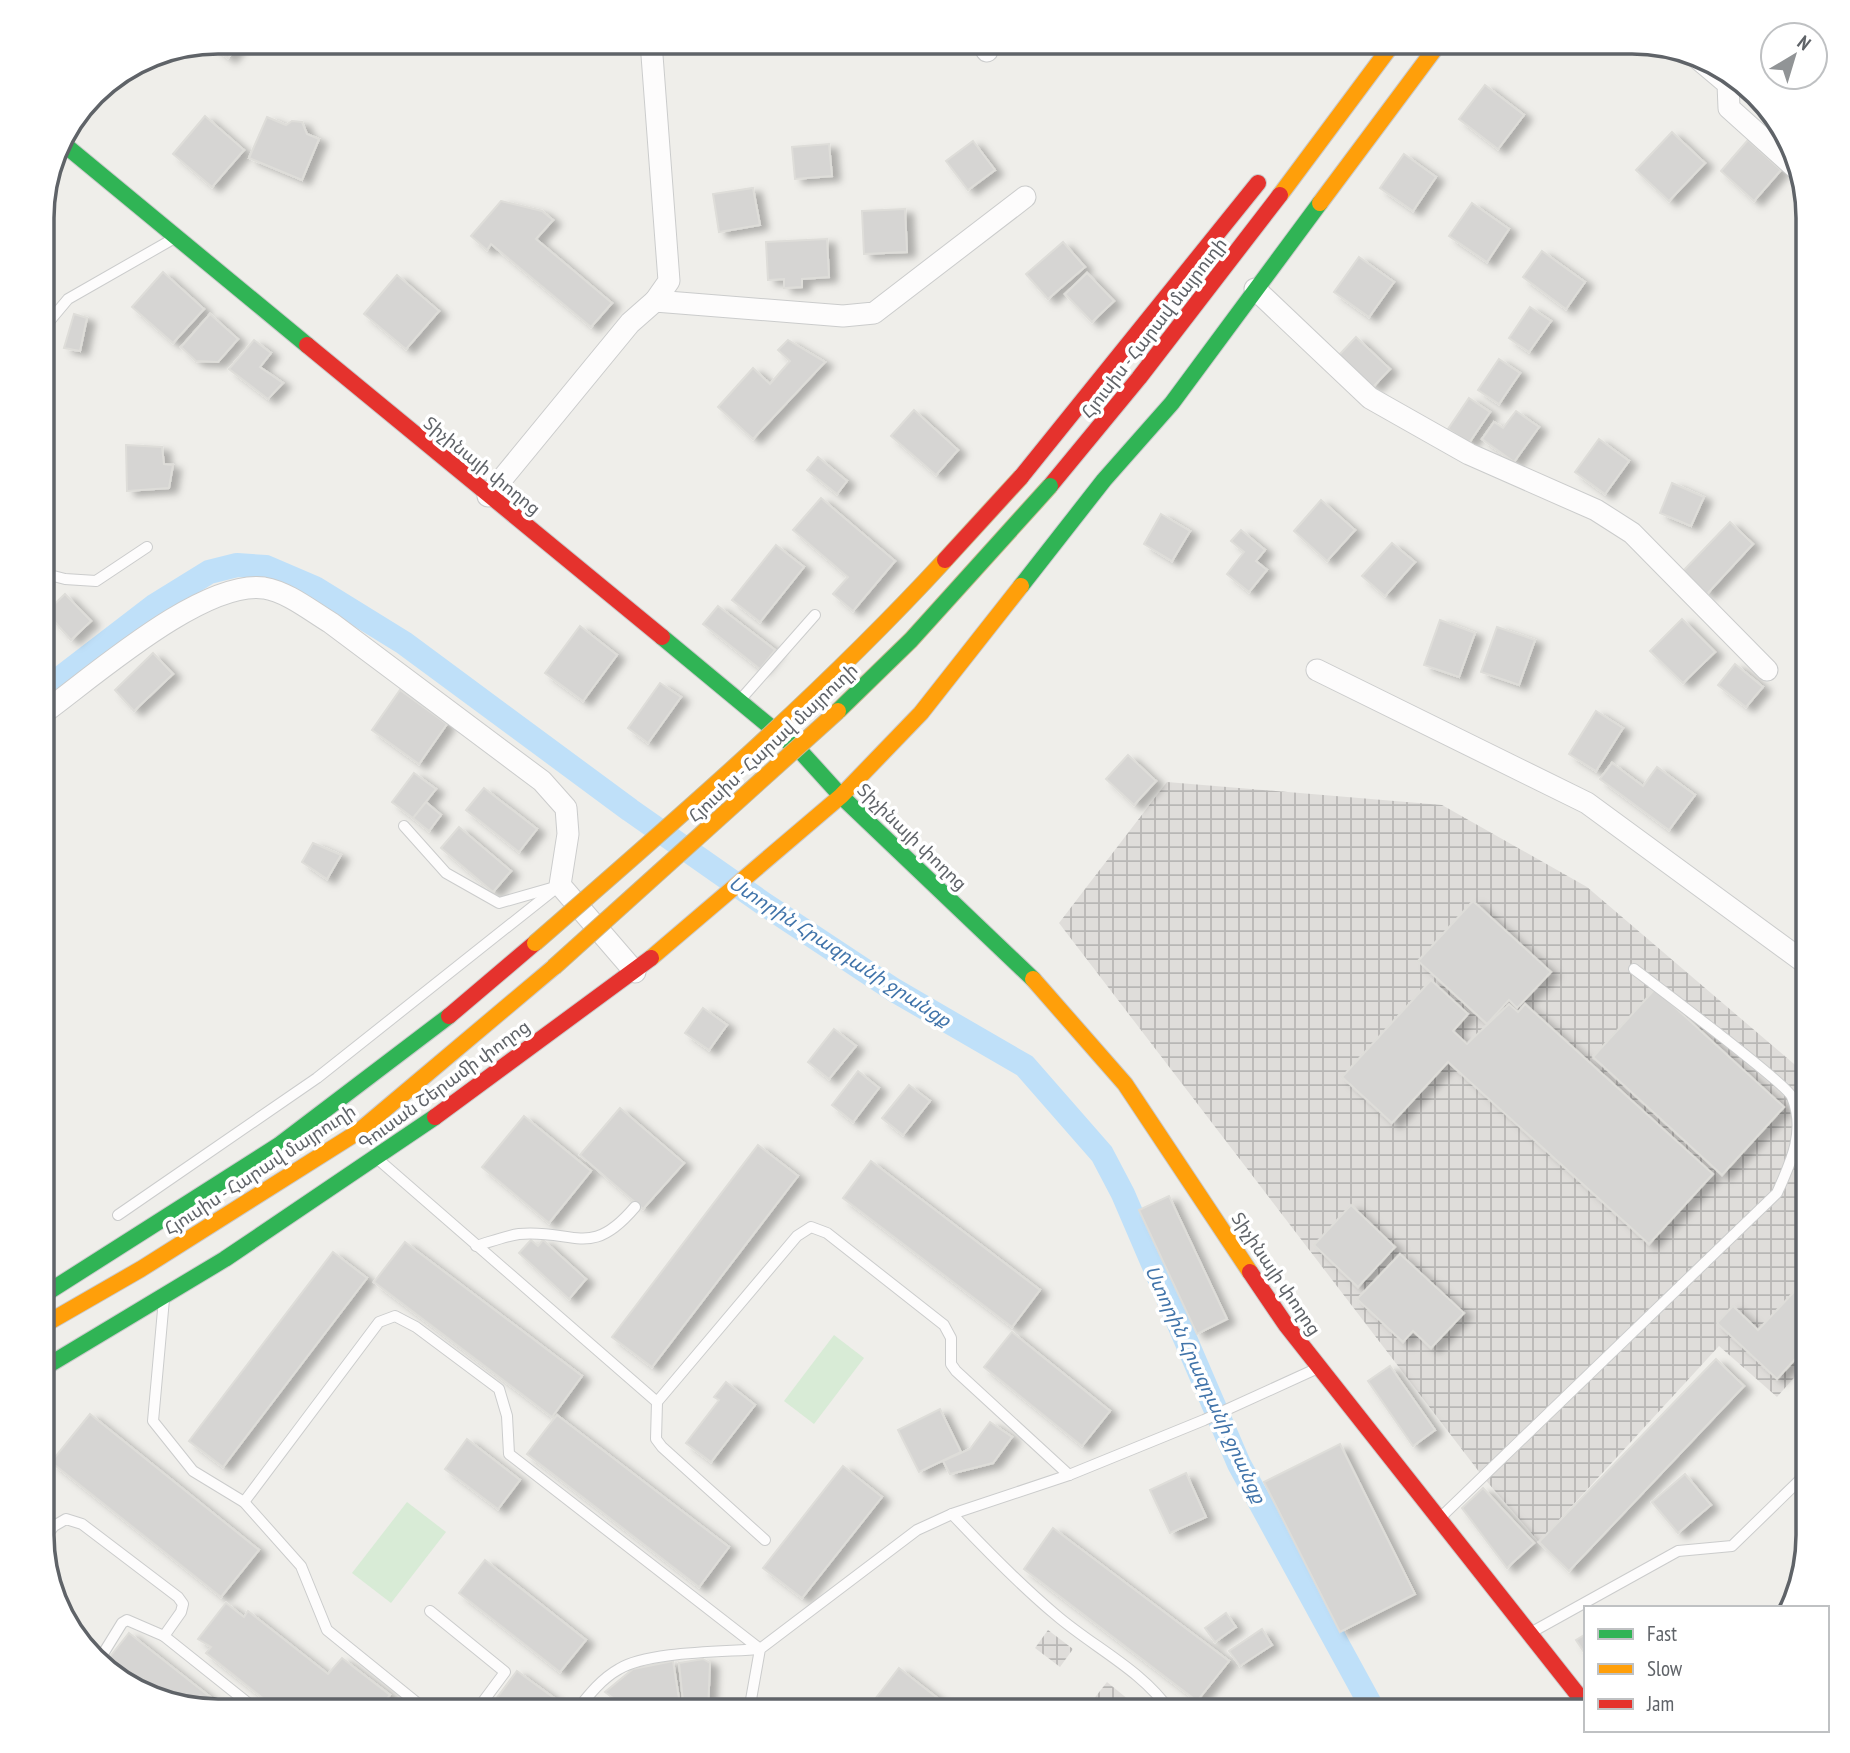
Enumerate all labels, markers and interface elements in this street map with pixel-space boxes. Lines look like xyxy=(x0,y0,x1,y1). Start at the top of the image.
north arrow xyxy=(1759,21,1829,91)
text: N xyxy=(1793,30,1816,55)
street label: Հյուսիս - Հարավ մայրուղի xyxy=(1076,233,1231,423)
street label: Տիչինայի փողոց xyxy=(419,411,546,520)
street label: Հյուսիս - Հարավ մայրուղի xyxy=(683,658,862,827)
street label: Տիչինայի փողոց xyxy=(853,778,972,895)
water label: Ստորին Հրազդանի ջրանցք xyxy=(724,870,956,1032)
street label: Գուսան Շերամի փողոց xyxy=(353,1015,534,1155)
street label: Հյուսիս - Հարավ մայրուղի xyxy=(160,1099,360,1240)
street label: Տիչինայի փողոց xyxy=(1227,1208,1326,1340)
water label: Ստորին Հրազդանի ջրանցք xyxy=(1140,1261,1272,1507)
legend xyxy=(1584,1606,1829,1732)
text: Fast xyxy=(1647,1620,1677,1647)
text: Slow xyxy=(1647,1655,1683,1682)
text: Jam xyxy=(1646,1690,1674,1717)

